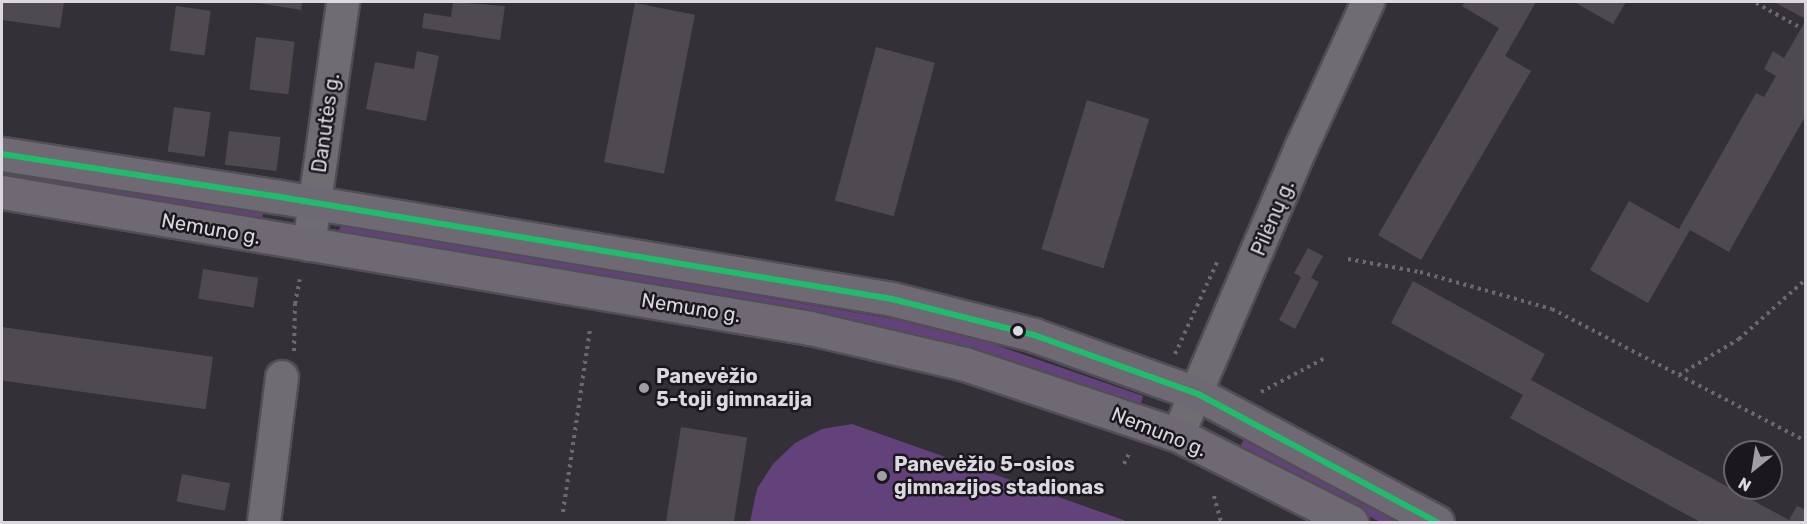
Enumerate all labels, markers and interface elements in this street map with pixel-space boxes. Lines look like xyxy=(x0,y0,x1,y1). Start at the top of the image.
street label: Danutės g. xyxy=(307,72,345,174)
street label: Pilėnų g. xyxy=(1246,177,1300,259)
street label: Nemuno g. xyxy=(159,208,263,250)
street label: Nemuno g. xyxy=(640,288,742,328)
unlabelled marker xyxy=(1012,325,1024,337)
place label: Panevėžio 5-toji gimnazija xyxy=(656,365,812,412)
marker: Panevėžio 5-toji gimnazija xyxy=(637,381,651,395)
street label: Nemuno g. xyxy=(1108,402,1210,462)
north arrow xyxy=(1723,440,1783,500)
place label: Panevėžio 5-osios gimnazijos stadionas xyxy=(894,452,1104,499)
marker: Panevėžio 5-osios gimnazijos stadionas xyxy=(875,469,889,483)
text: N xyxy=(1735,473,1754,495)

